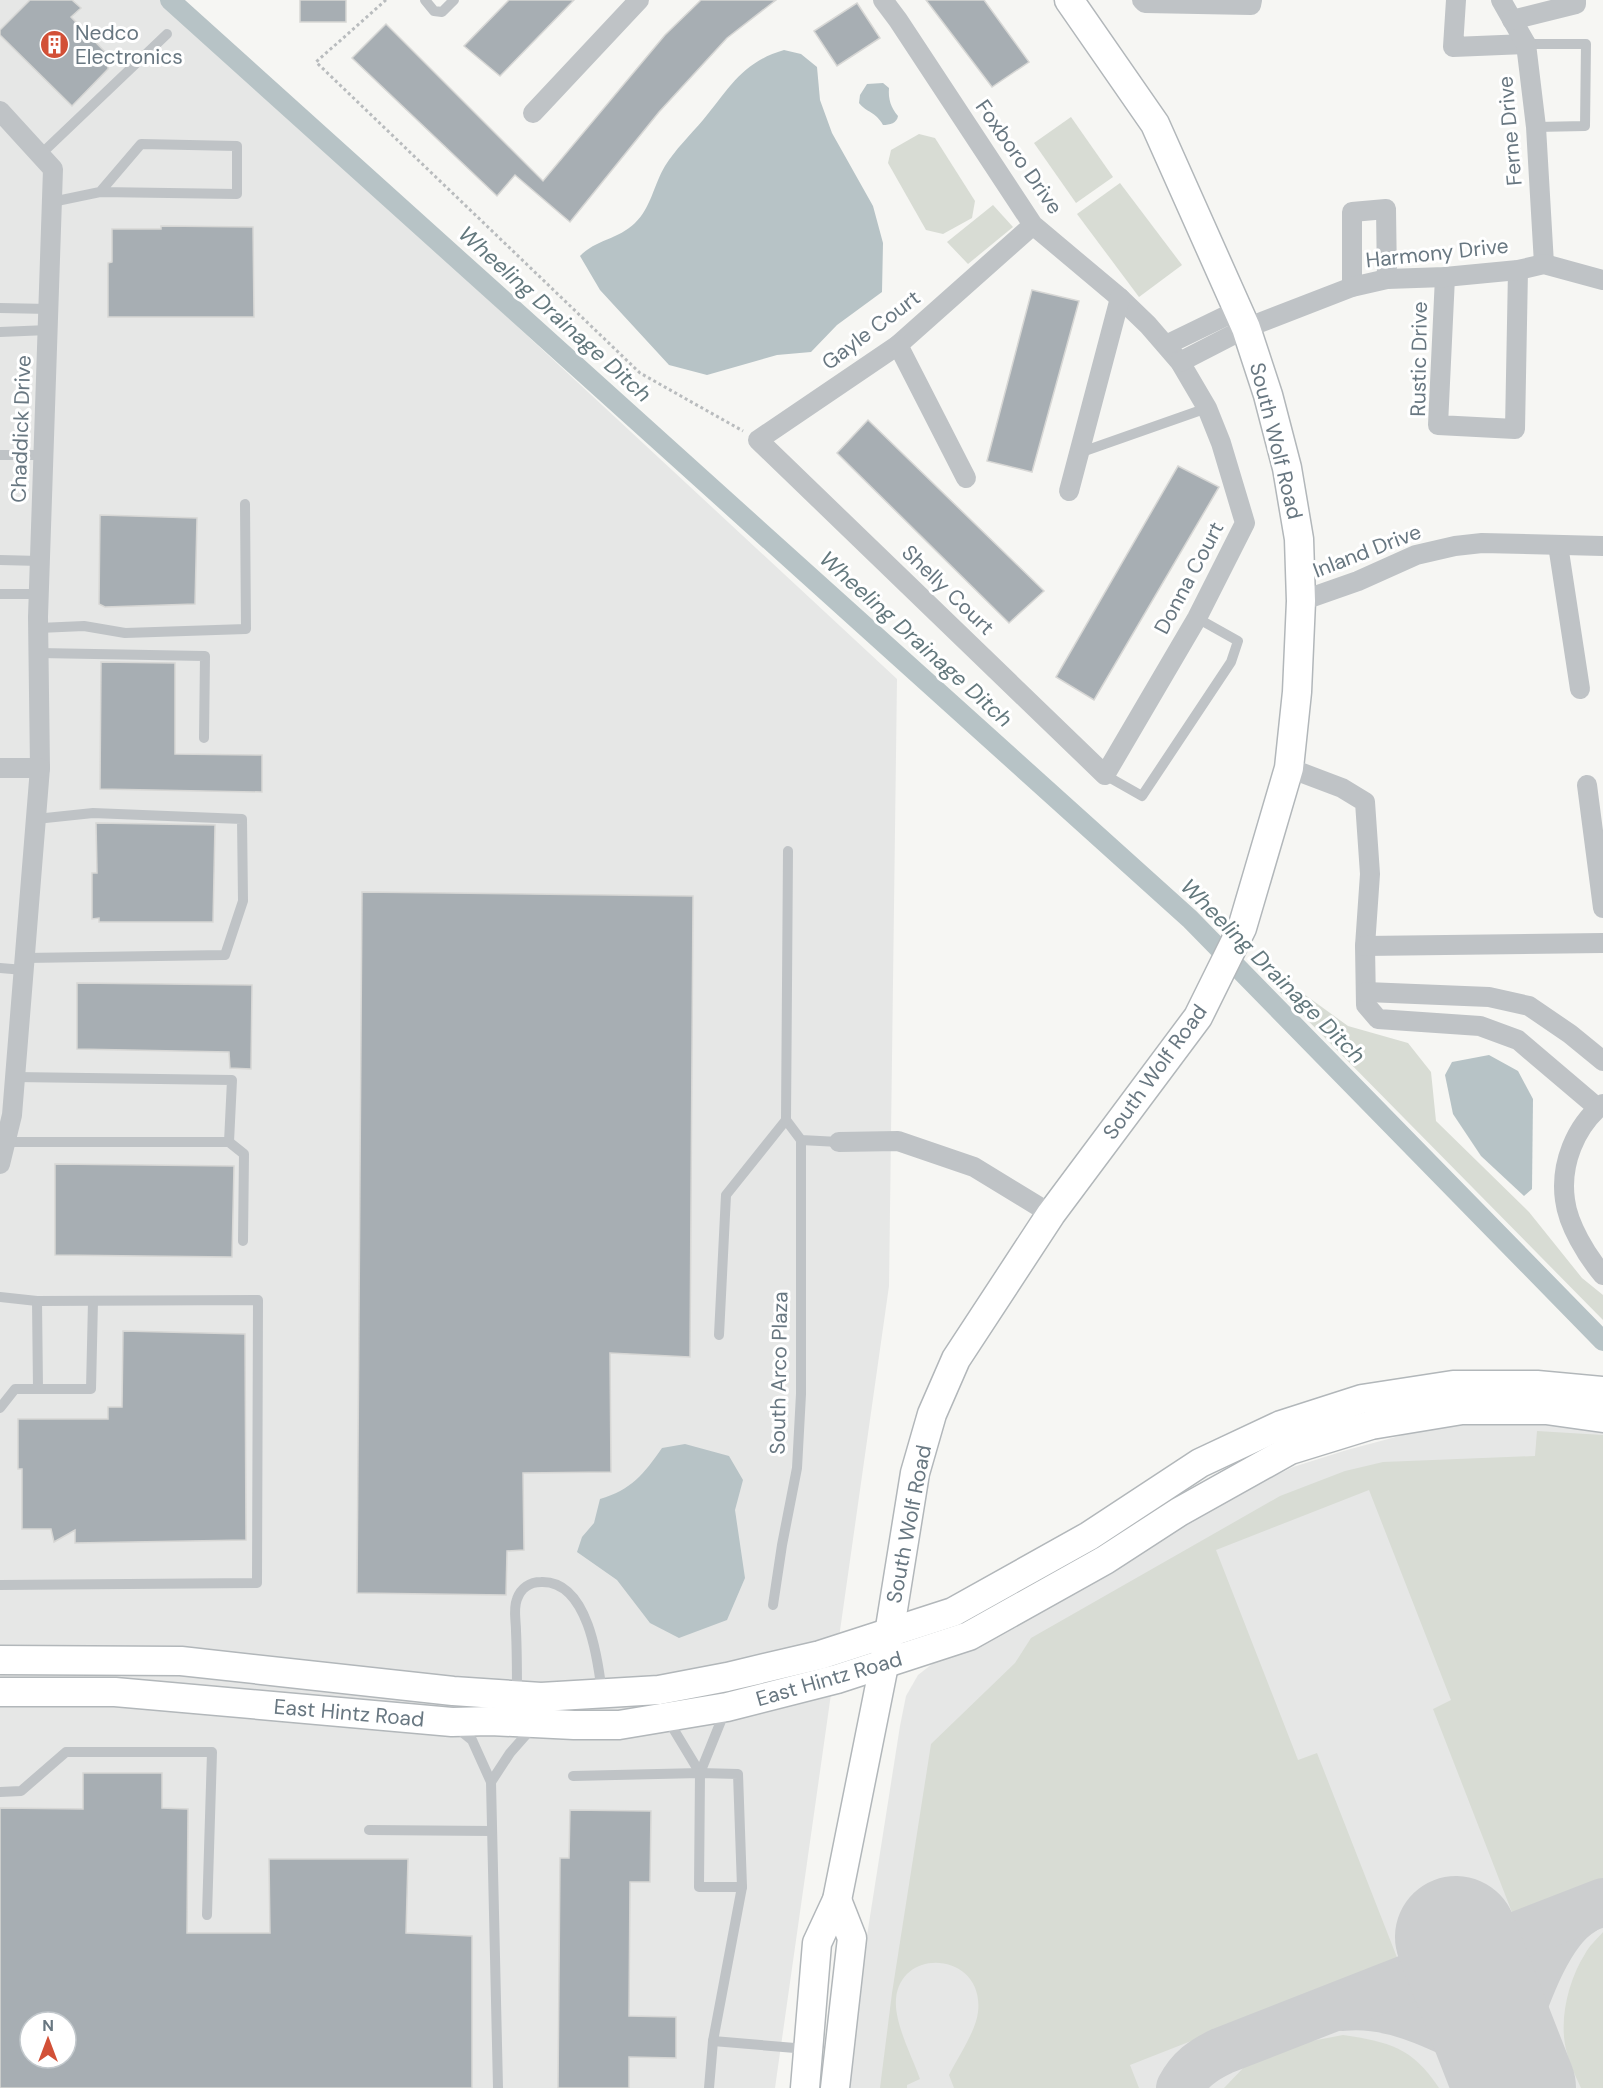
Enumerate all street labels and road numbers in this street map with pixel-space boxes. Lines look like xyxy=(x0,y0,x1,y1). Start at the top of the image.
street label: Ferne Drive xyxy=(1491,75,1529,187)
street label: Foxboro Drive xyxy=(969,94,1069,220)
street label: Harmony Drive xyxy=(1364,232,1510,274)
street label: Gayle Court xyxy=(816,284,926,376)
street label: Rustic Drive xyxy=(1404,301,1434,417)
street label: Chaddick Drive xyxy=(4,355,38,503)
street label: South Wolf Road xyxy=(1243,360,1309,522)
street label: Donna Court xyxy=(1148,517,1230,639)
street label: Inland Drive xyxy=(1309,518,1425,584)
street label: Shelly Court xyxy=(896,539,1000,641)
street label: South Wolf Road xyxy=(1096,999,1214,1145)
street label: South Arco Plaza xyxy=(764,1291,794,1455)
street label: South Wolf Road xyxy=(880,1443,938,1605)
street label: East Hintz Road xyxy=(753,1645,905,1713)
street label: East Hintz Road xyxy=(273,1692,425,1734)

